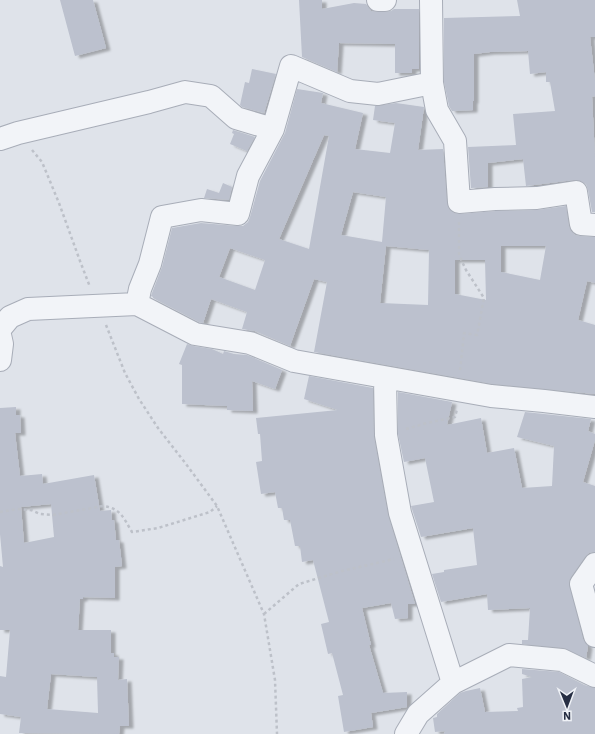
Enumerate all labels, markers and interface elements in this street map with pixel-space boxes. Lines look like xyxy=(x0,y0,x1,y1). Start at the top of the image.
north arrow xyxy=(547,686,587,726)
text: N xyxy=(563,709,571,723)

